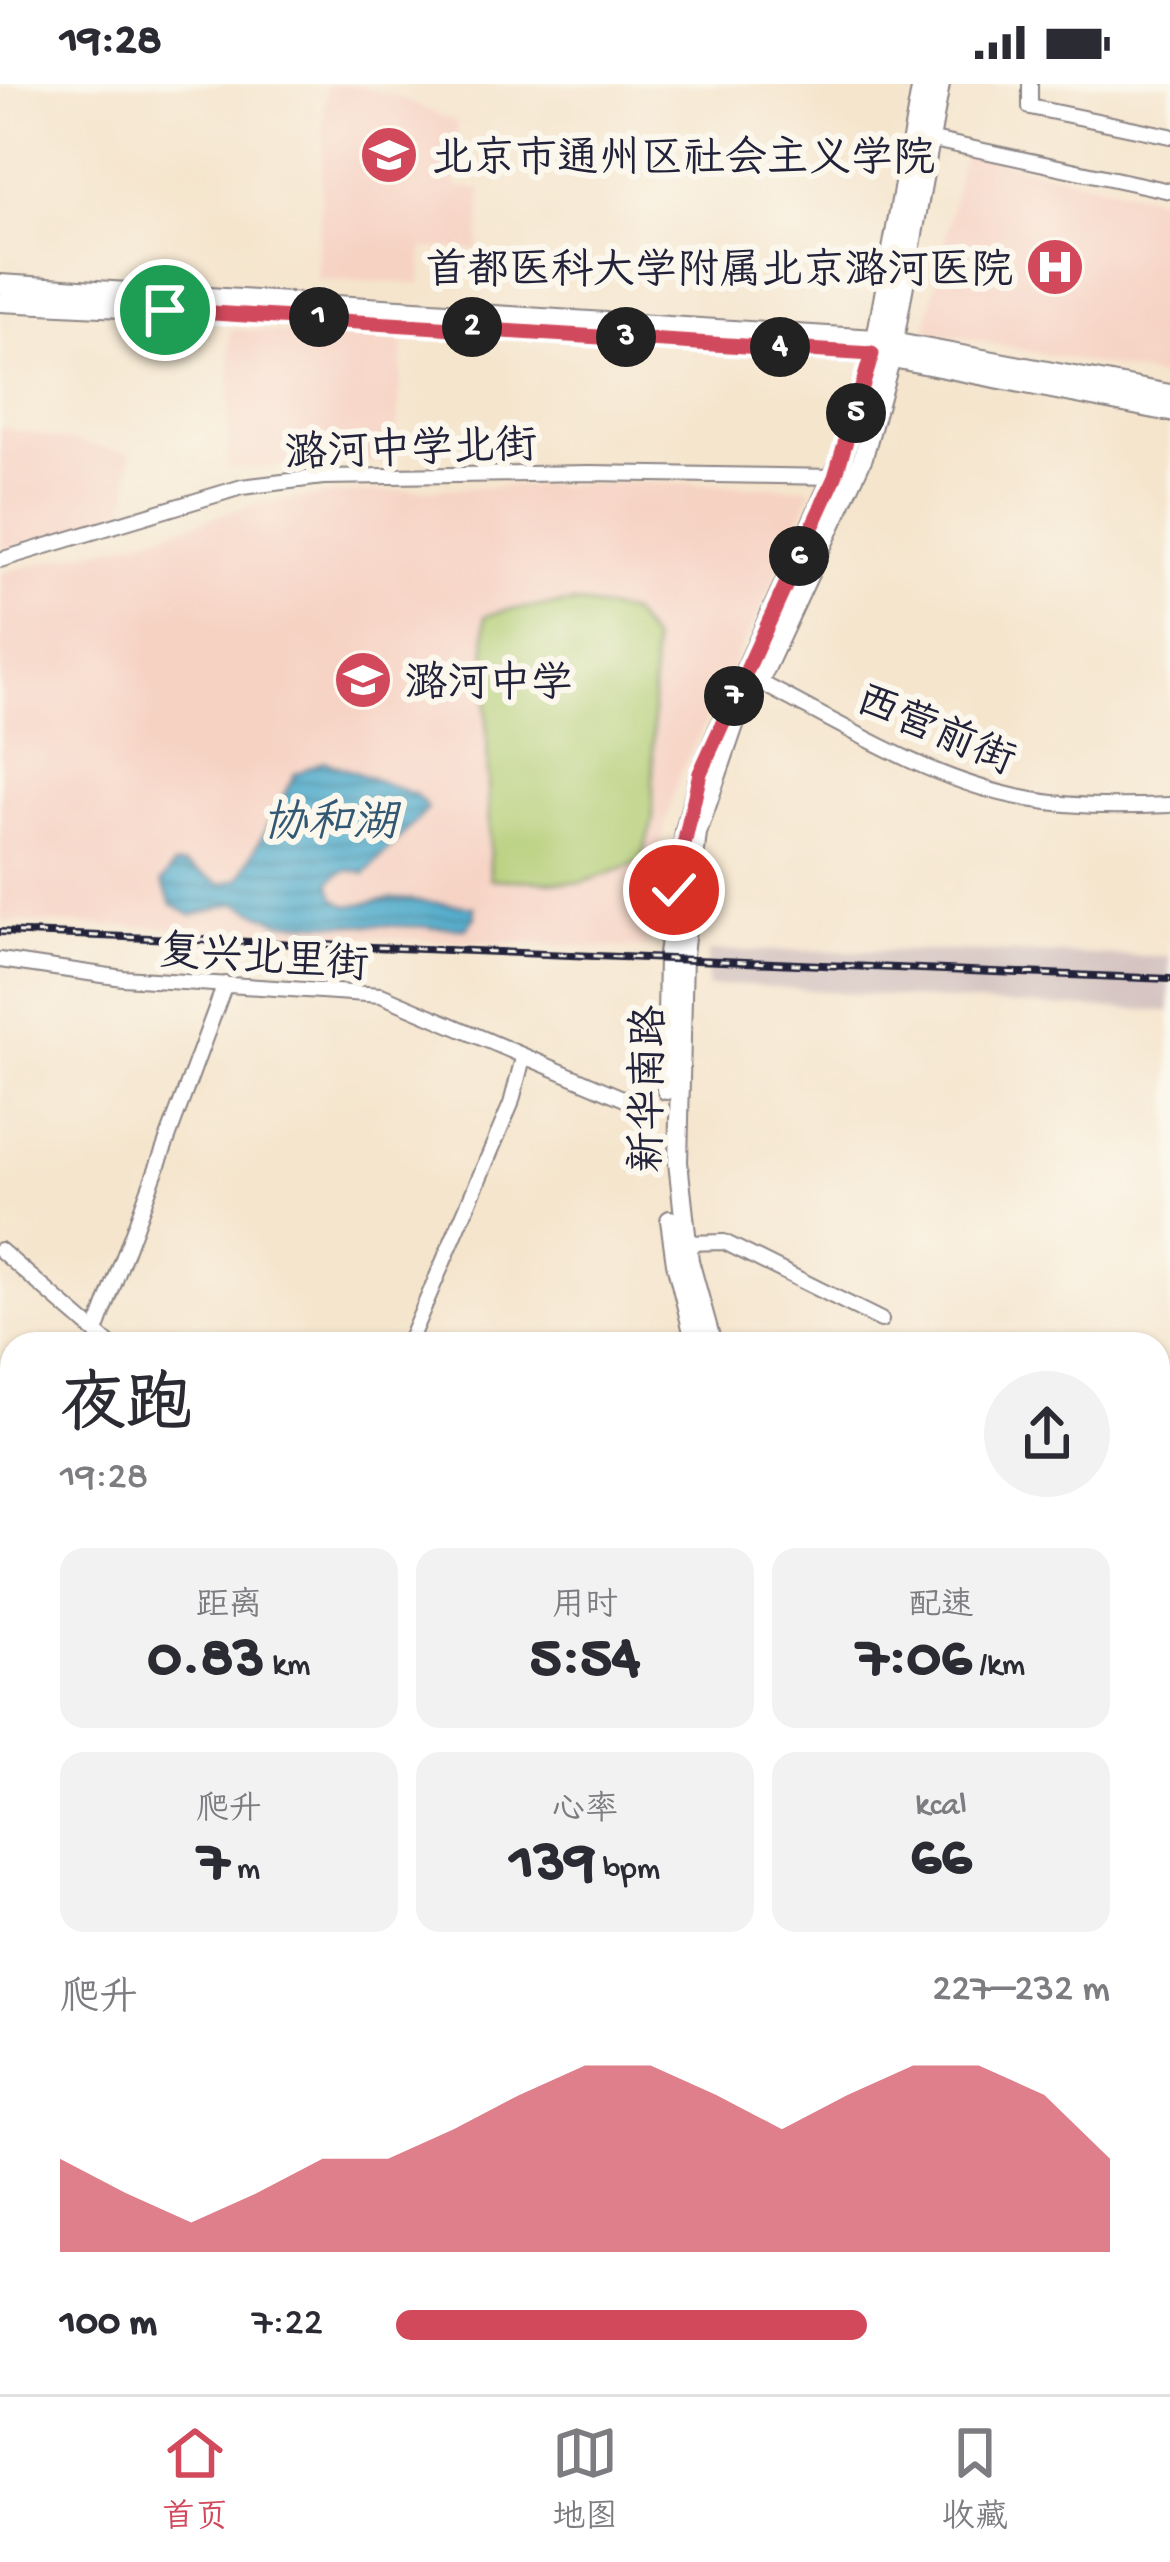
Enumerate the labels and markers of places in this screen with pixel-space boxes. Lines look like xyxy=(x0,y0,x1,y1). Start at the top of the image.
school or university icon: 北京市通州区社会主义学院 xyxy=(358,124,420,186)
place label: 北京市通州区社会主义学院 xyxy=(431,135,935,187)
hospital icon: 首都医科大学附属北京潞河医院 xyxy=(1024,236,1086,298)
place label: 首都医科大学附属北京潞河医院 xyxy=(425,247,1013,299)
pin xyxy=(114,259,216,361)
pin: 1 xyxy=(289,287,349,347)
pin: 2 xyxy=(442,297,502,357)
pin: 3 xyxy=(596,307,656,367)
pin: 4 xyxy=(750,317,810,377)
pin: 5 xyxy=(826,383,886,443)
pin: 6 xyxy=(769,526,829,586)
school or university icon: 潞河中学 xyxy=(332,649,394,711)
place label: 潞河中学 xyxy=(405,660,573,712)
pin: 7 xyxy=(704,666,764,726)
pin xyxy=(623,839,725,941)

